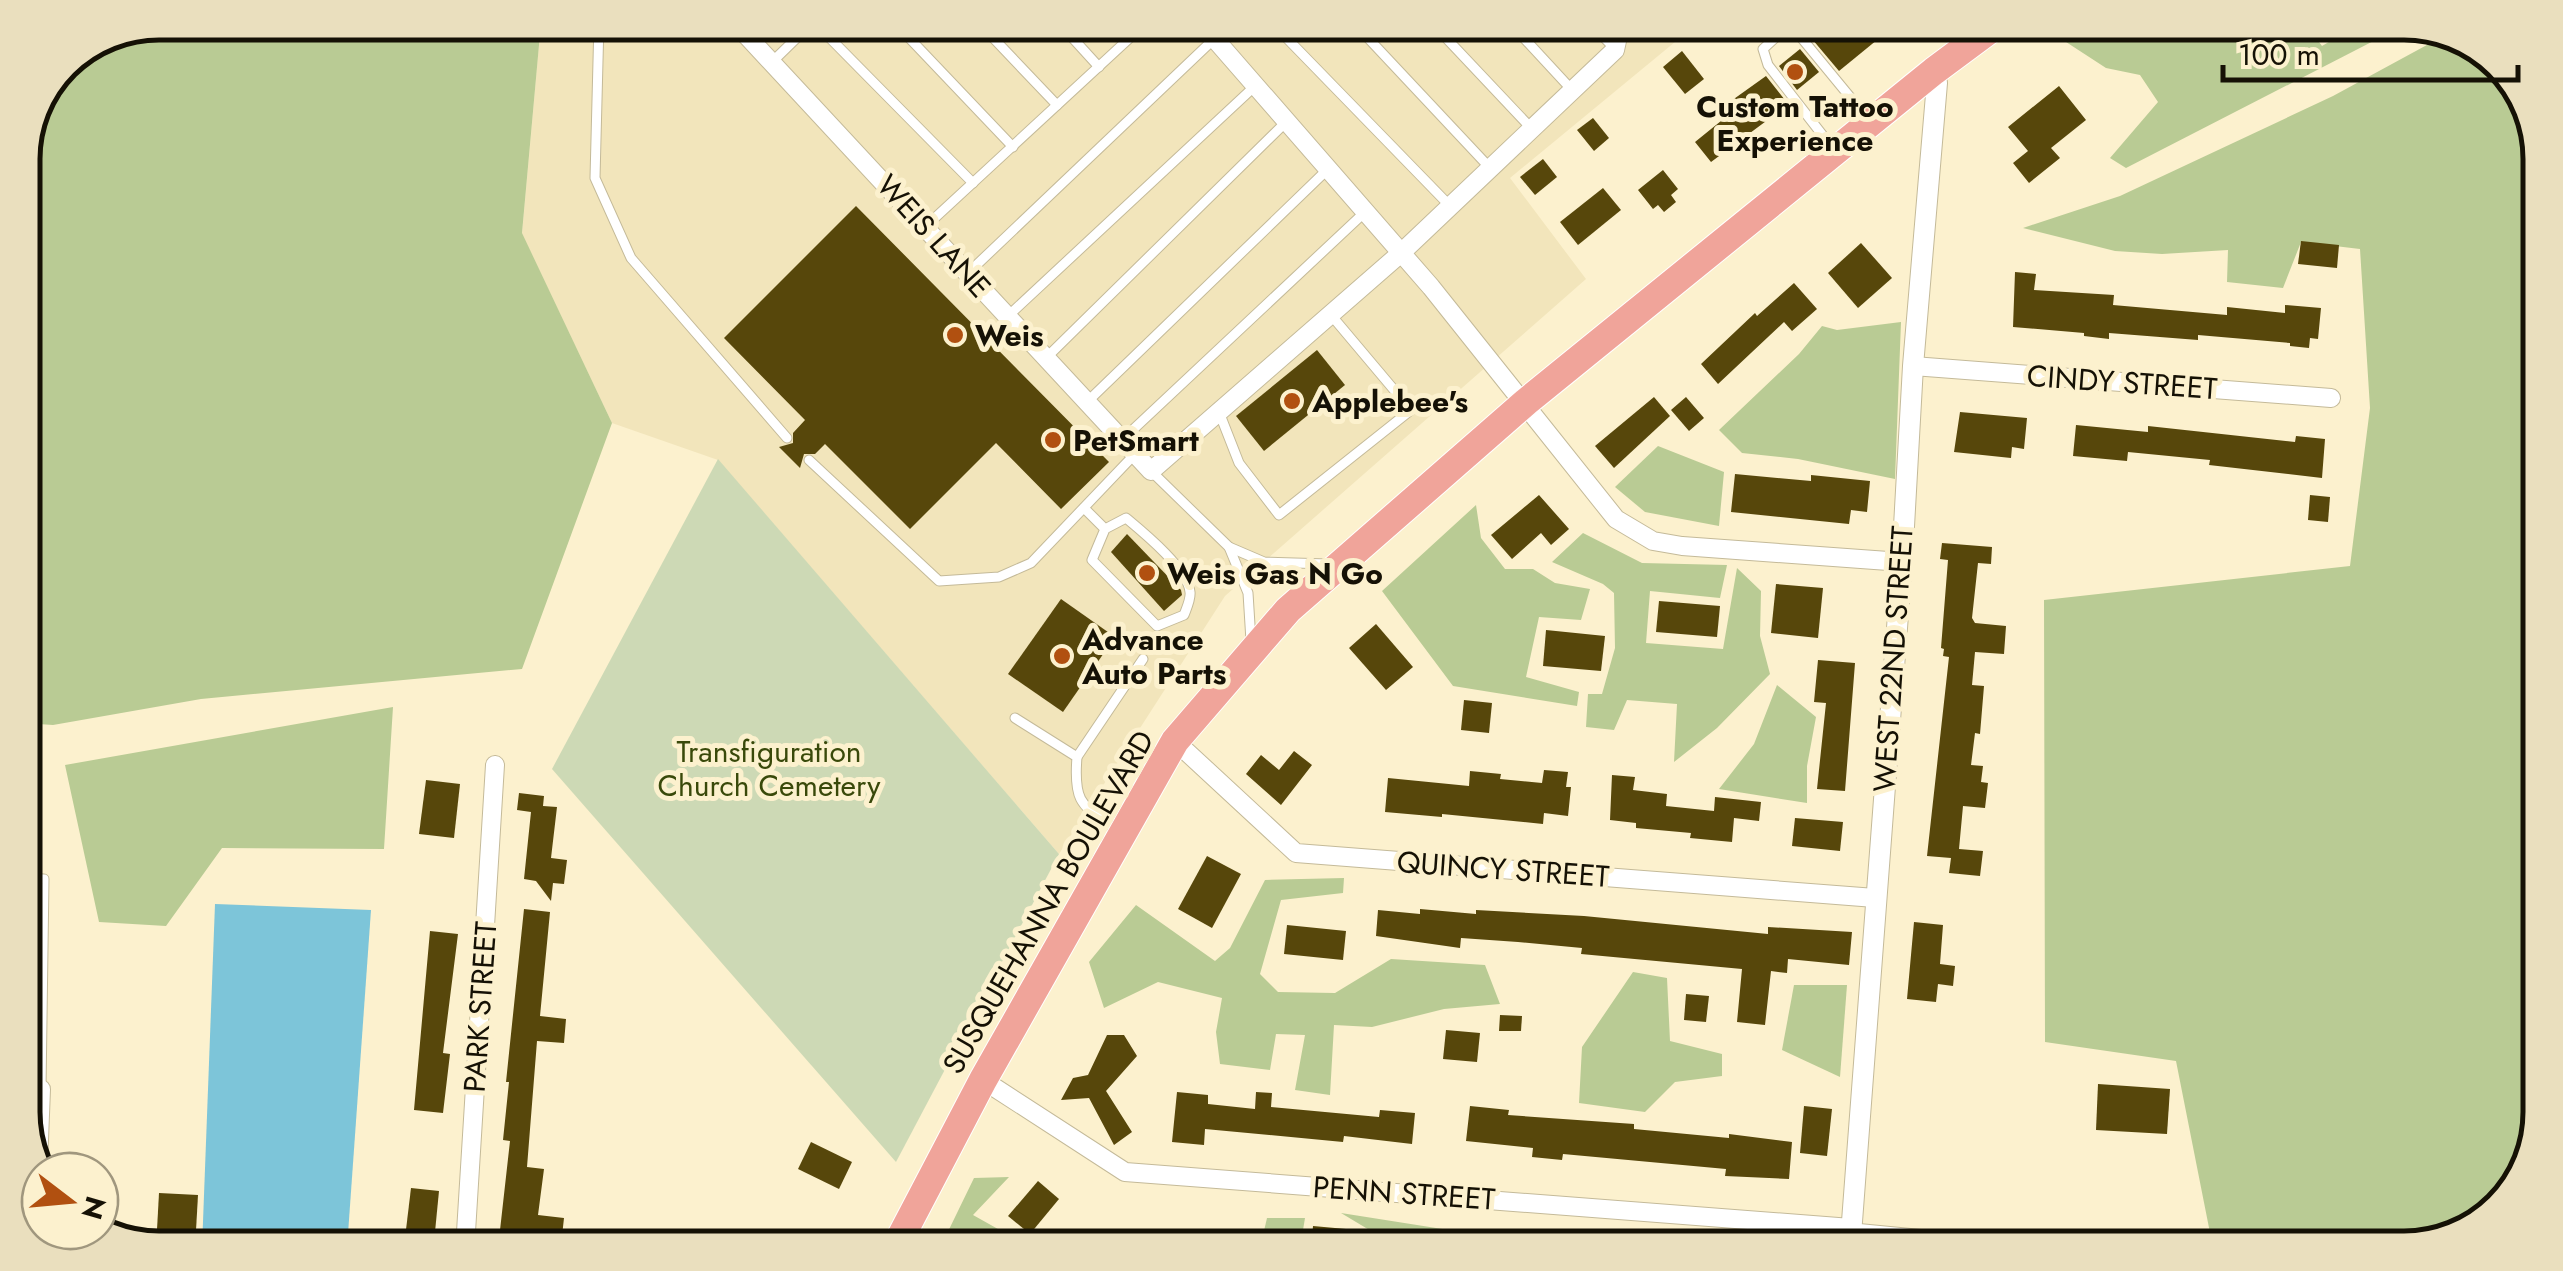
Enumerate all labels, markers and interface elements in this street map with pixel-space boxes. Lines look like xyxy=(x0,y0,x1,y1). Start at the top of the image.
scale bar xyxy=(2223,20,2518,82)
text: 100 m xyxy=(2238,33,2320,76)
marker: Custom Tattoo Experience xyxy=(1784,61,1806,83)
place label: Custom Tattoo Experience xyxy=(1696,85,1894,162)
street label: WEIS LANE xyxy=(867,165,1001,307)
place label: Weis xyxy=(975,314,1044,357)
marker: Weis xyxy=(944,324,966,346)
street label: CINDY STREET xyxy=(2025,354,2219,410)
place label: Applebee's xyxy=(1311,380,1468,423)
marker: Applebee's xyxy=(1281,390,1303,412)
place label: PetSmart xyxy=(1073,419,1199,462)
marker: PetSmart xyxy=(1042,429,1064,451)
street label: WEST 22ND STREET xyxy=(1862,525,1924,793)
place label: Weis Gas N Go xyxy=(1167,552,1383,595)
marker: Weis Gas N Go xyxy=(1136,562,1158,584)
place label: Advance Auto Parts xyxy=(1081,618,1226,695)
marker: Advance Auto Parts xyxy=(1051,645,1073,667)
street label: SUSQUEHANNA BOULEVARD xyxy=(932,722,1164,1082)
park label: Transfiguration Church Cemetery xyxy=(658,730,881,807)
street label: QUINCY STREET xyxy=(1395,840,1611,898)
street label: PARK STREET xyxy=(453,920,507,1094)
north arrow xyxy=(20,1151,120,1251)
street label: PENN STREET xyxy=(1311,1165,1497,1221)
text: N xyxy=(71,1191,116,1224)

